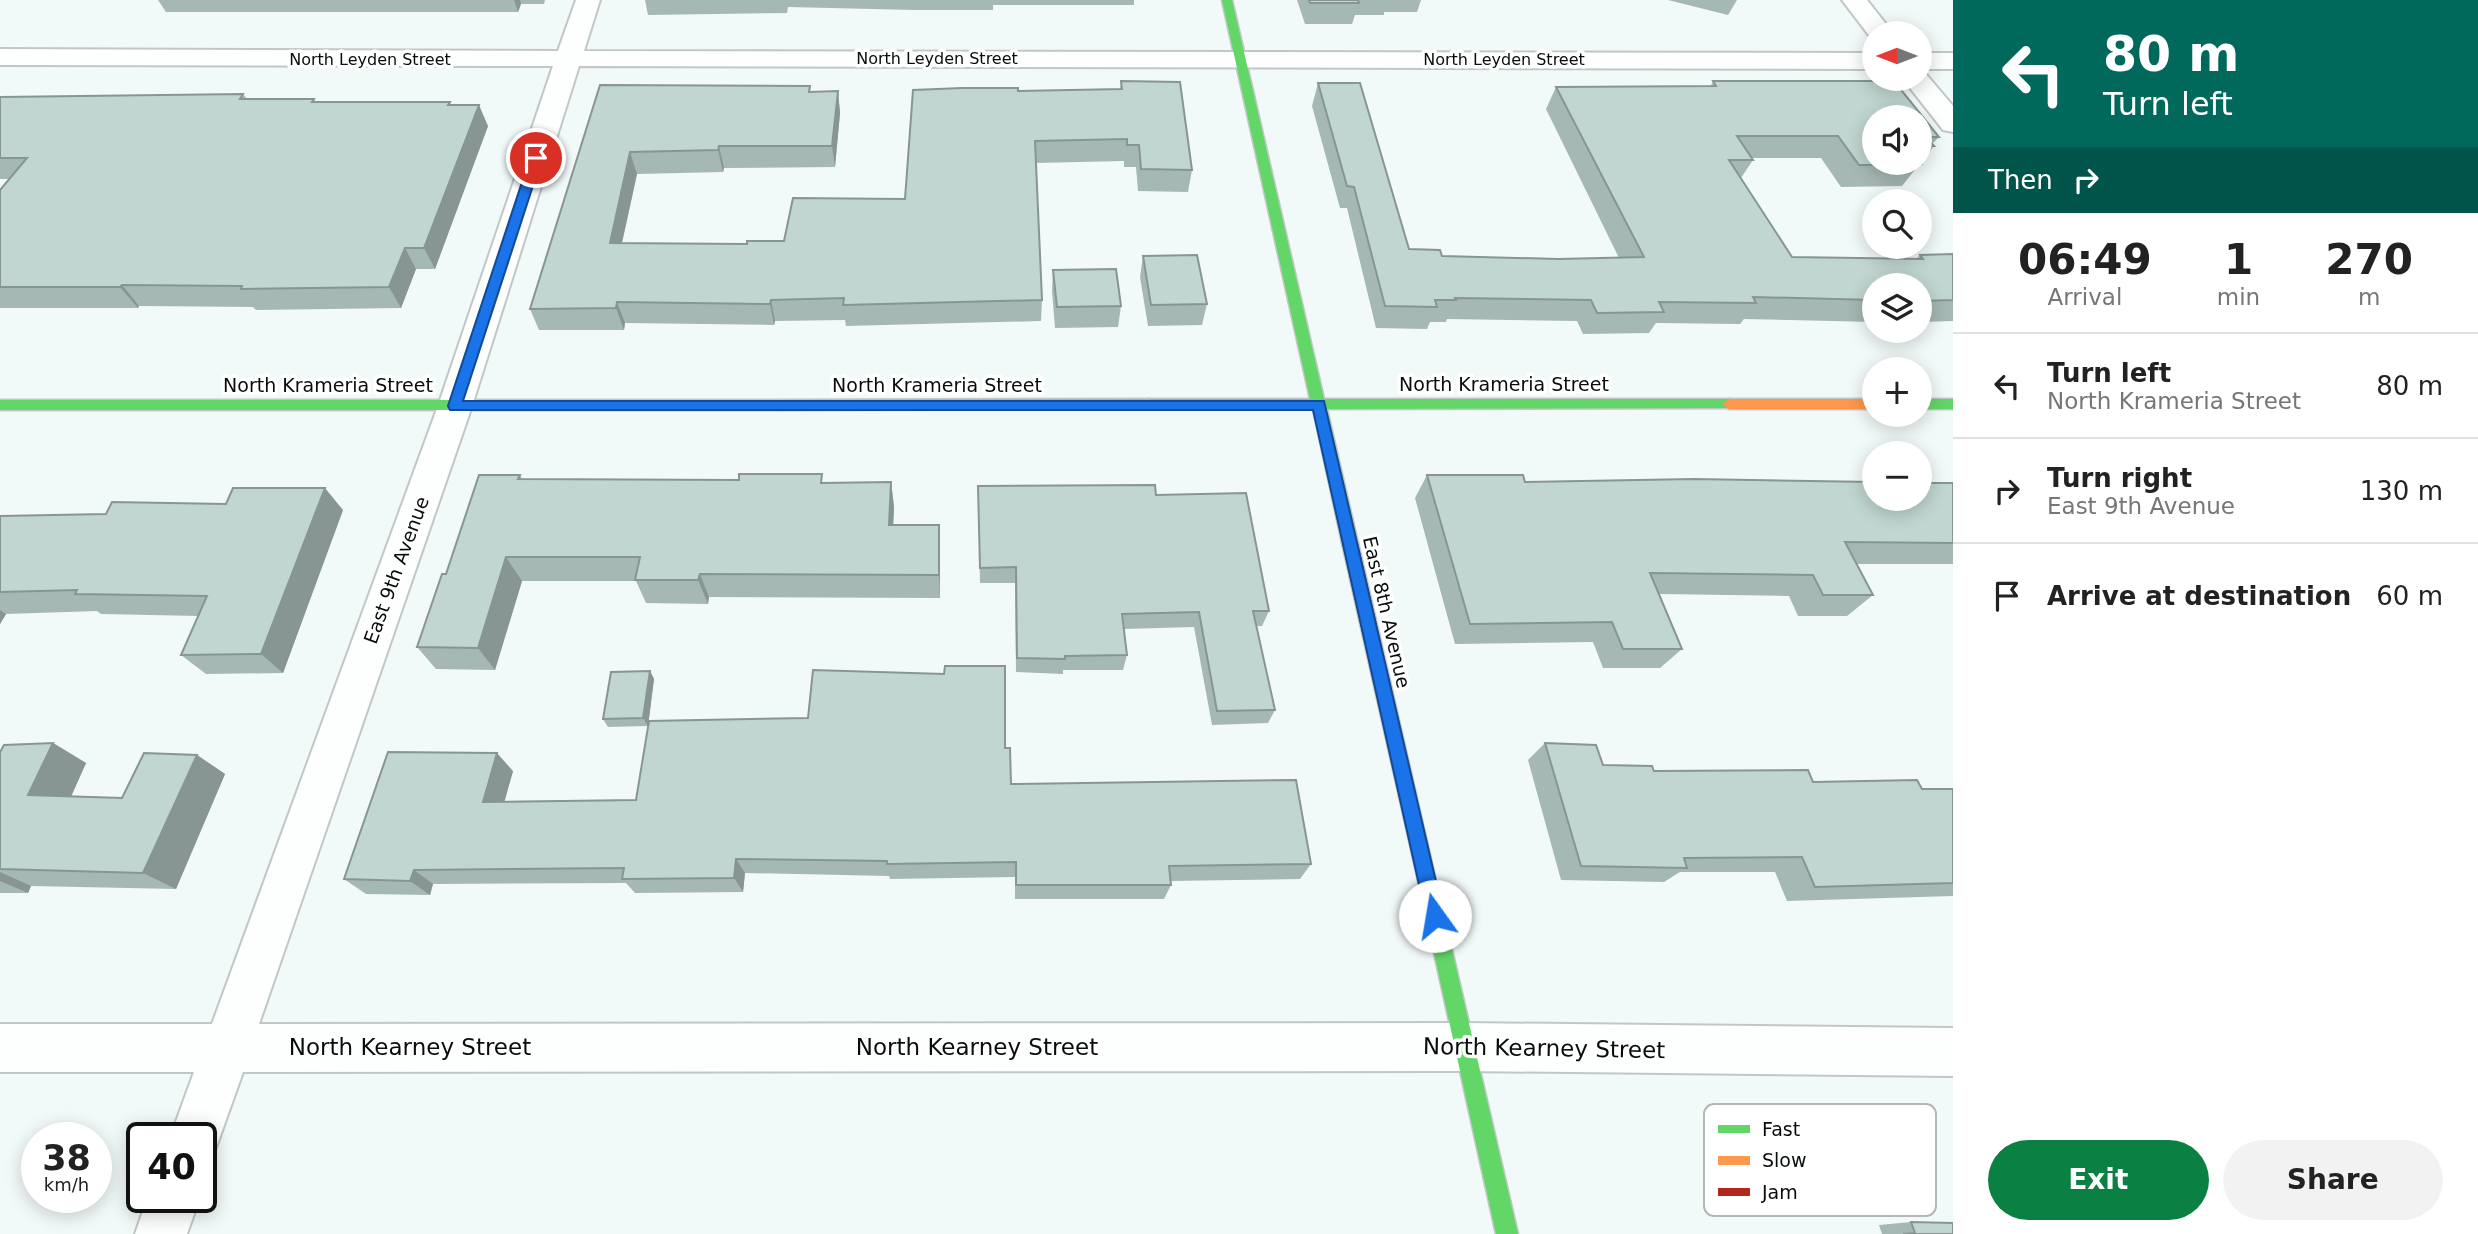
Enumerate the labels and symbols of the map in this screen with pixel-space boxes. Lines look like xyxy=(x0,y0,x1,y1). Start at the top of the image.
north arrow xyxy=(1862,21,1932,91)
street label: North Leyden Street xyxy=(856,49,1018,68)
street label: North Leyden Street xyxy=(289,50,451,69)
street label: North Leyden Street xyxy=(1423,50,1585,69)
pin xyxy=(506,128,566,188)
street label: North Krameria Street xyxy=(1399,373,1609,395)
street label: North Krameria Street xyxy=(223,374,433,396)
street label: North Krameria Street xyxy=(832,374,1042,396)
street label: East 9th Avenue xyxy=(359,493,433,647)
street label: East 8th Avenue xyxy=(1359,534,1415,690)
position arrow xyxy=(1398,879,1472,953)
street label: North Kearney Street xyxy=(1423,1033,1665,1063)
street label: North Kearney Street xyxy=(289,1034,531,1060)
street label: North Kearney Street xyxy=(856,1034,1098,1060)
legend xyxy=(1704,1104,1936,1216)
text: Fast xyxy=(1762,1118,1800,1140)
speed limit sign: 40 xyxy=(126,1122,217,1213)
text: Slow xyxy=(1762,1149,1807,1171)
text: Jam xyxy=(1761,1181,1798,1203)

